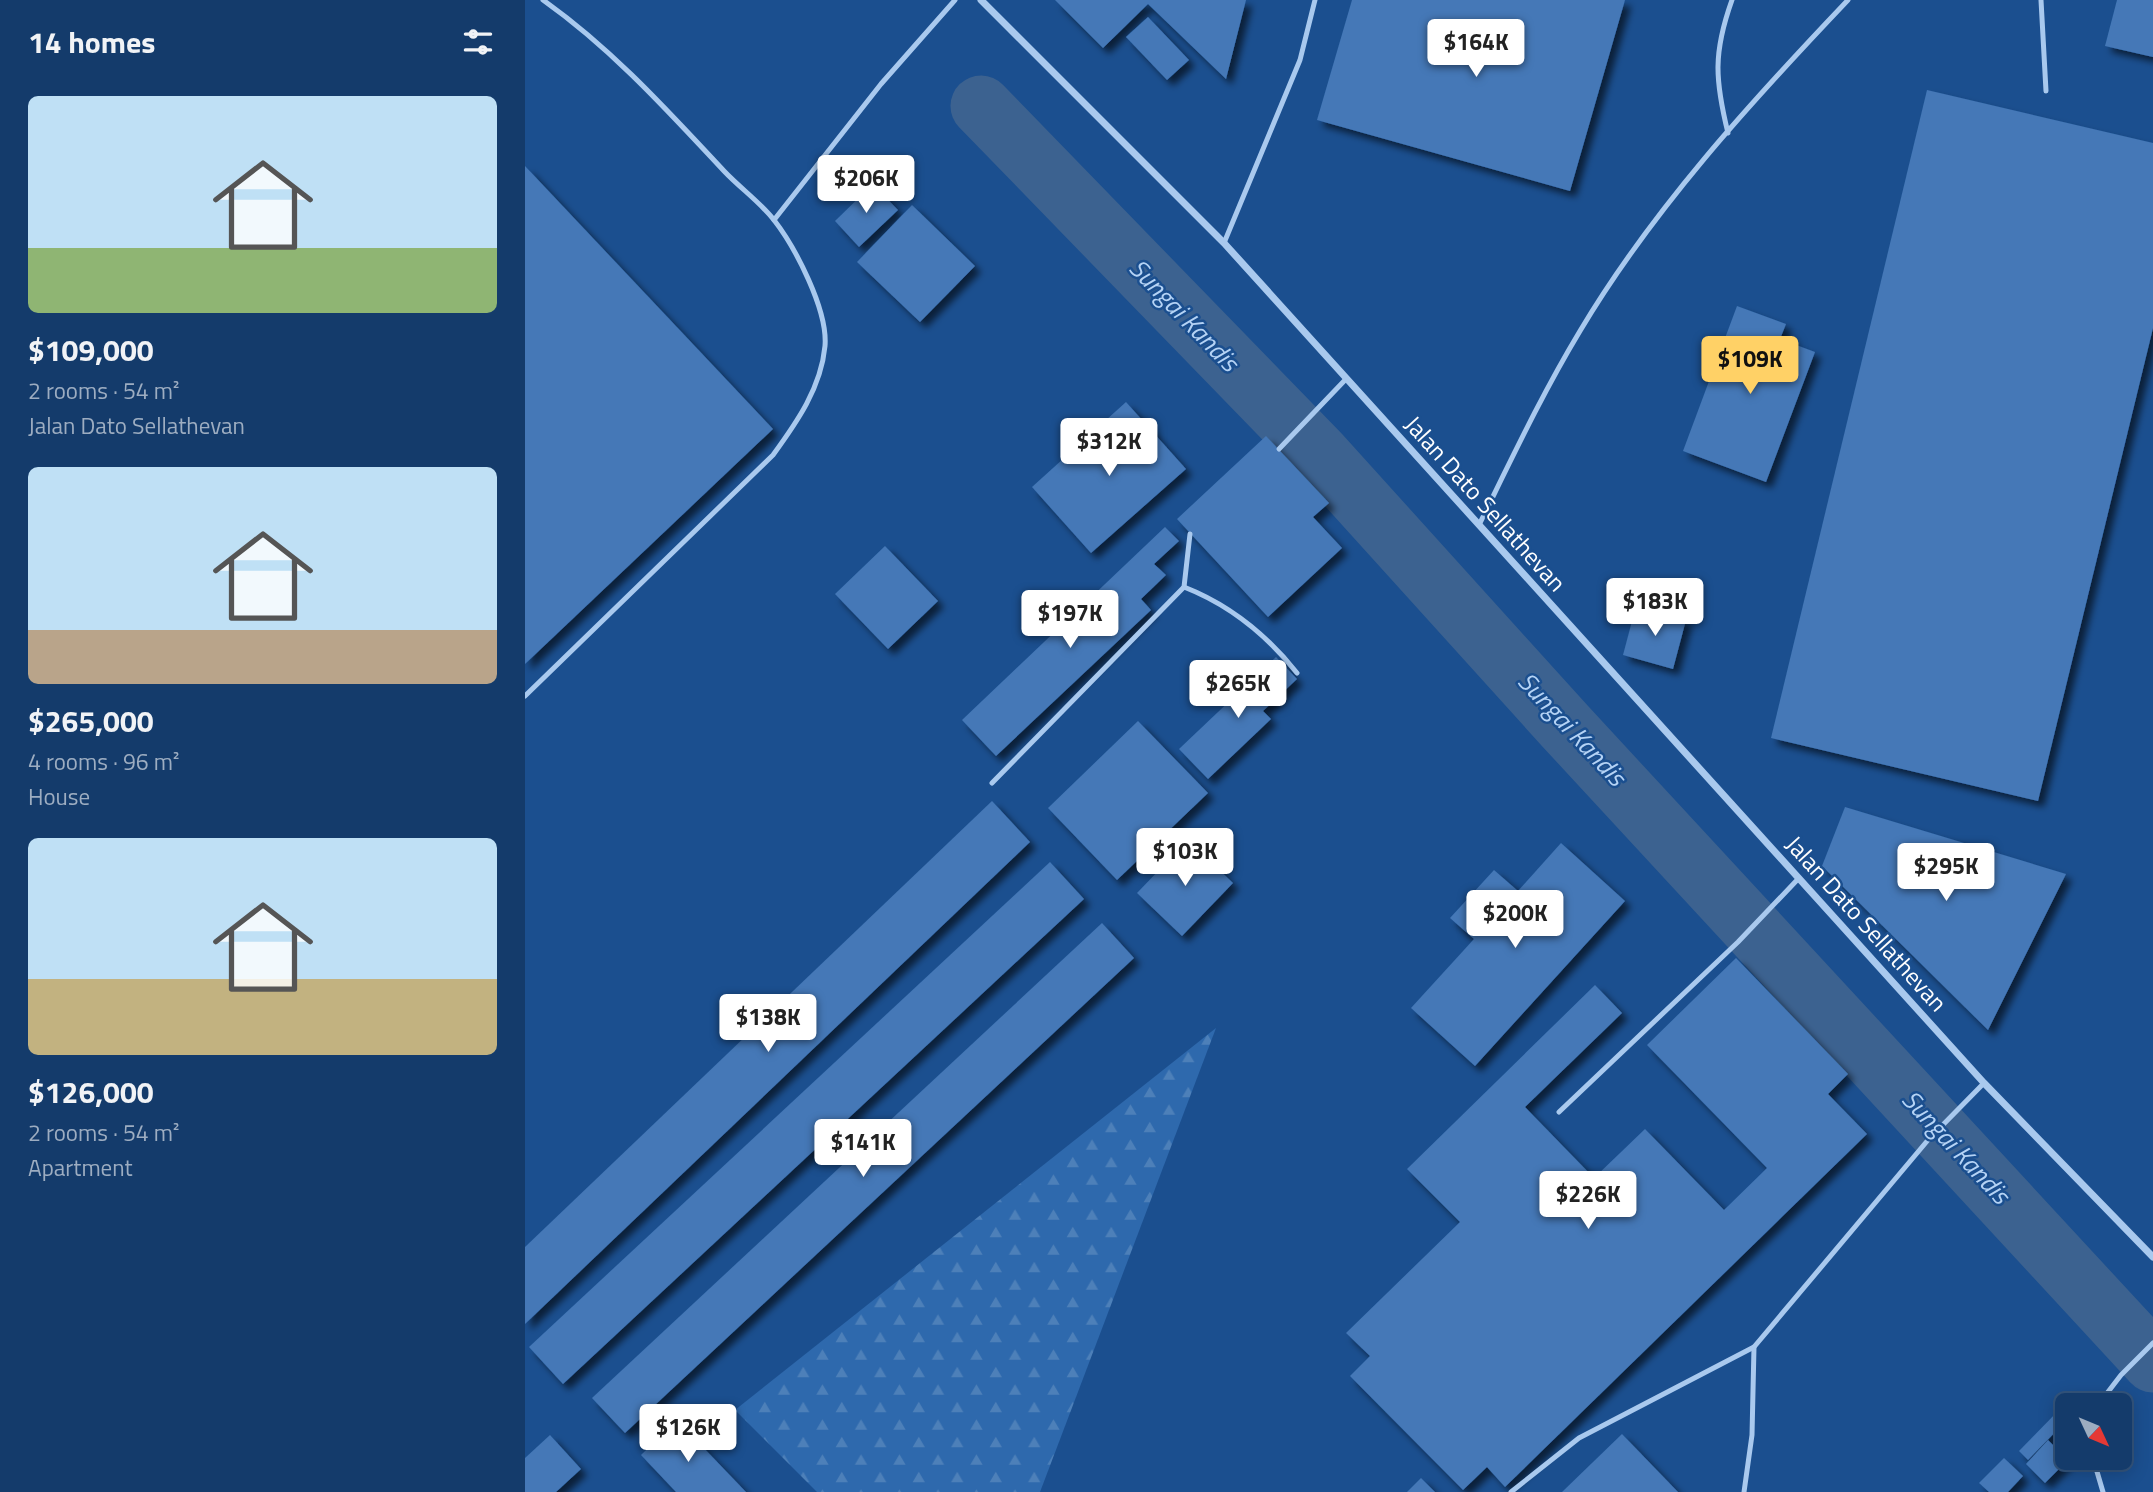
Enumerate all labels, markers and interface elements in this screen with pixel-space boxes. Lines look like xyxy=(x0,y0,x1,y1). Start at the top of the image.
text: 14 homes xyxy=(28,19,155,65)
pin: $164K xyxy=(1427,20,1525,79)
icon: filters xyxy=(459,23,497,61)
text: $164K xyxy=(1443,24,1509,59)
icon: home xyxy=(200,142,326,268)
pin: $206K xyxy=(817,156,915,215)
text: $206K xyxy=(833,160,899,195)
water label: Sungai Kandis xyxy=(1120,249,1250,381)
text: $109,000 xyxy=(28,327,154,373)
pin: $109K xyxy=(1701,336,1799,396)
text: $109K xyxy=(1717,341,1783,376)
text: 2 rooms · 54 m² xyxy=(28,373,179,408)
street label: Jalan Dato Sellathevan xyxy=(1397,407,1575,599)
text: Jalan Dato Sellathevan xyxy=(28,408,245,443)
pin: $312K xyxy=(1060,419,1158,478)
text: $312K xyxy=(1076,423,1142,458)
icon: home xyxy=(200,513,326,639)
pin: $183K xyxy=(1606,578,1704,638)
text: $183K xyxy=(1622,583,1688,618)
pin: $197K xyxy=(1021,590,1119,650)
text: $197K xyxy=(1037,595,1103,630)
pin: $265K xyxy=(1189,660,1287,720)
water label: Sungai Kandis xyxy=(1509,663,1637,796)
text: $265K xyxy=(1205,665,1271,700)
text: $265,000 xyxy=(28,698,154,744)
text: 4 rooms · 96 m² xyxy=(28,744,179,779)
text: House xyxy=(28,779,90,814)
street label: Jalan Dato Sellathevan xyxy=(1778,827,1956,1019)
pin: $103K xyxy=(1136,828,1234,888)
text: $103K xyxy=(1152,833,1218,868)
pin: $295K xyxy=(1897,844,1995,903)
text: $295K xyxy=(1913,848,1979,883)
icon: home xyxy=(200,884,326,1010)
pin: $200K xyxy=(1466,890,1564,950)
text: $200K xyxy=(1482,895,1548,930)
pin: $138K xyxy=(719,995,817,1054)
text: $138K xyxy=(735,999,801,1034)
text: $126,000 xyxy=(28,1069,154,1115)
water label: Sungai Kandis xyxy=(1893,1081,2021,1214)
text: 2 rooms · 54 m² xyxy=(28,1115,179,1150)
pin: $141K xyxy=(814,1120,912,1179)
text: $141K xyxy=(830,1124,896,1159)
text: Apartment xyxy=(28,1150,133,1185)
pin: $226K xyxy=(1539,1172,1637,1231)
text: $226K xyxy=(1555,1176,1621,1211)
north arrow xyxy=(2055,1393,2131,1470)
map controls xyxy=(2055,1393,2132,1470)
pin: $126K xyxy=(639,1404,737,1464)
text: $126K xyxy=(655,1409,721,1444)

